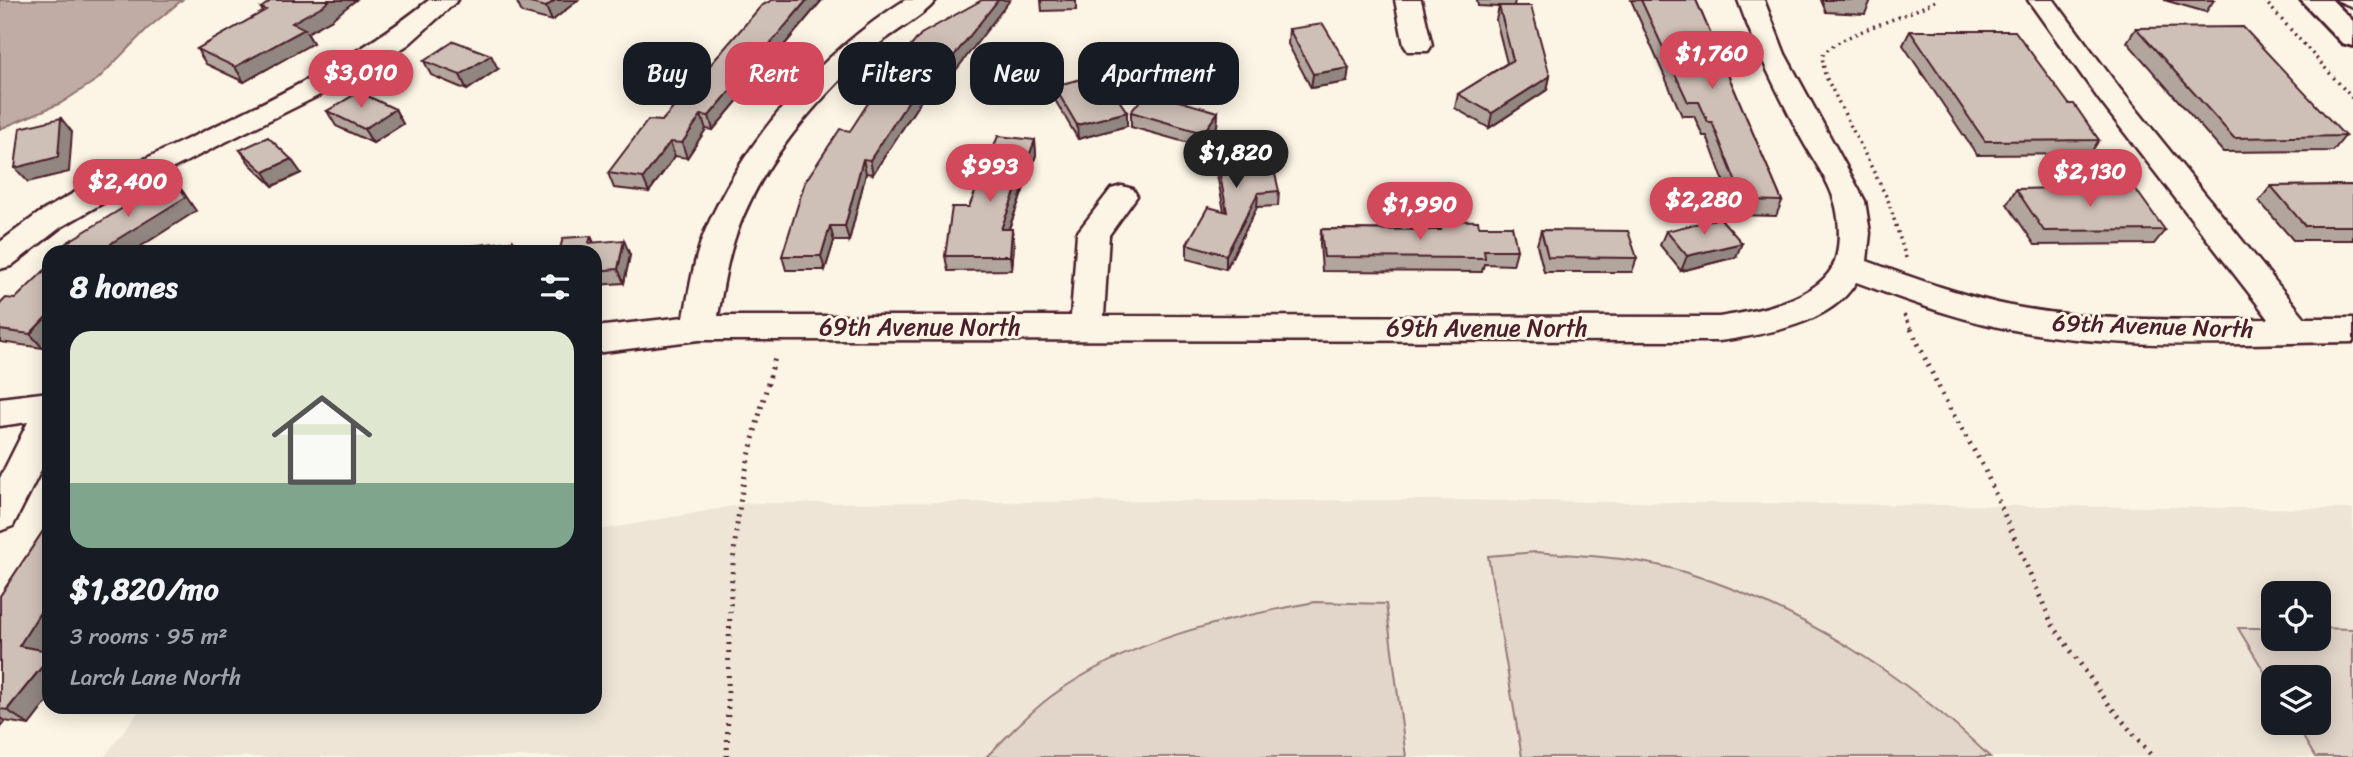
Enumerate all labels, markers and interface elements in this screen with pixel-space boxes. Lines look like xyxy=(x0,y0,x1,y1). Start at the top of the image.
pin: $1,760 xyxy=(1655,32,1769,91)
text: $1,760 xyxy=(1676,33,1748,74)
chip: Buy xyxy=(623,42,711,105)
chip: Rent xyxy=(725,42,824,105)
chip: Filters xyxy=(838,42,956,105)
chip: New xyxy=(970,42,1064,105)
chip: Apartment xyxy=(1078,42,1239,105)
pin: $3,010 xyxy=(304,50,418,110)
text: $3,010 xyxy=(324,52,398,93)
pin: $1,820 xyxy=(1179,130,1293,190)
text: $1,820 xyxy=(1199,132,1273,173)
pin: $993 xyxy=(949,144,1031,204)
text: $993 xyxy=(962,146,1018,187)
pin: $2,130 xyxy=(2033,150,2147,209)
text: $2,130 xyxy=(2054,151,2126,192)
pin: $2,400 xyxy=(71,160,185,219)
text: $2,400 xyxy=(89,161,167,202)
pin: $2,280 xyxy=(1647,177,1761,237)
text: $2,280 xyxy=(1666,179,1742,220)
pin: $1,990 xyxy=(1363,182,1477,242)
text: $1,990 xyxy=(1383,184,1457,225)
text: 8 homes xyxy=(70,260,178,314)
icon: filters xyxy=(536,268,574,306)
street label: 69th Avenue North xyxy=(2052,301,2254,351)
street label: 69th Avenue North xyxy=(819,306,1021,348)
street label: 69th Avenue North xyxy=(1386,307,1588,349)
icon: home xyxy=(259,377,385,503)
text: $1,820/mo xyxy=(70,562,219,616)
map controls xyxy=(2261,581,2331,735)
button: locate xyxy=(2261,581,2331,651)
text: 3 rooms · 95 m² xyxy=(70,616,227,657)
text: Larch Lane North xyxy=(70,657,241,698)
button: layers xyxy=(2261,665,2331,735)

